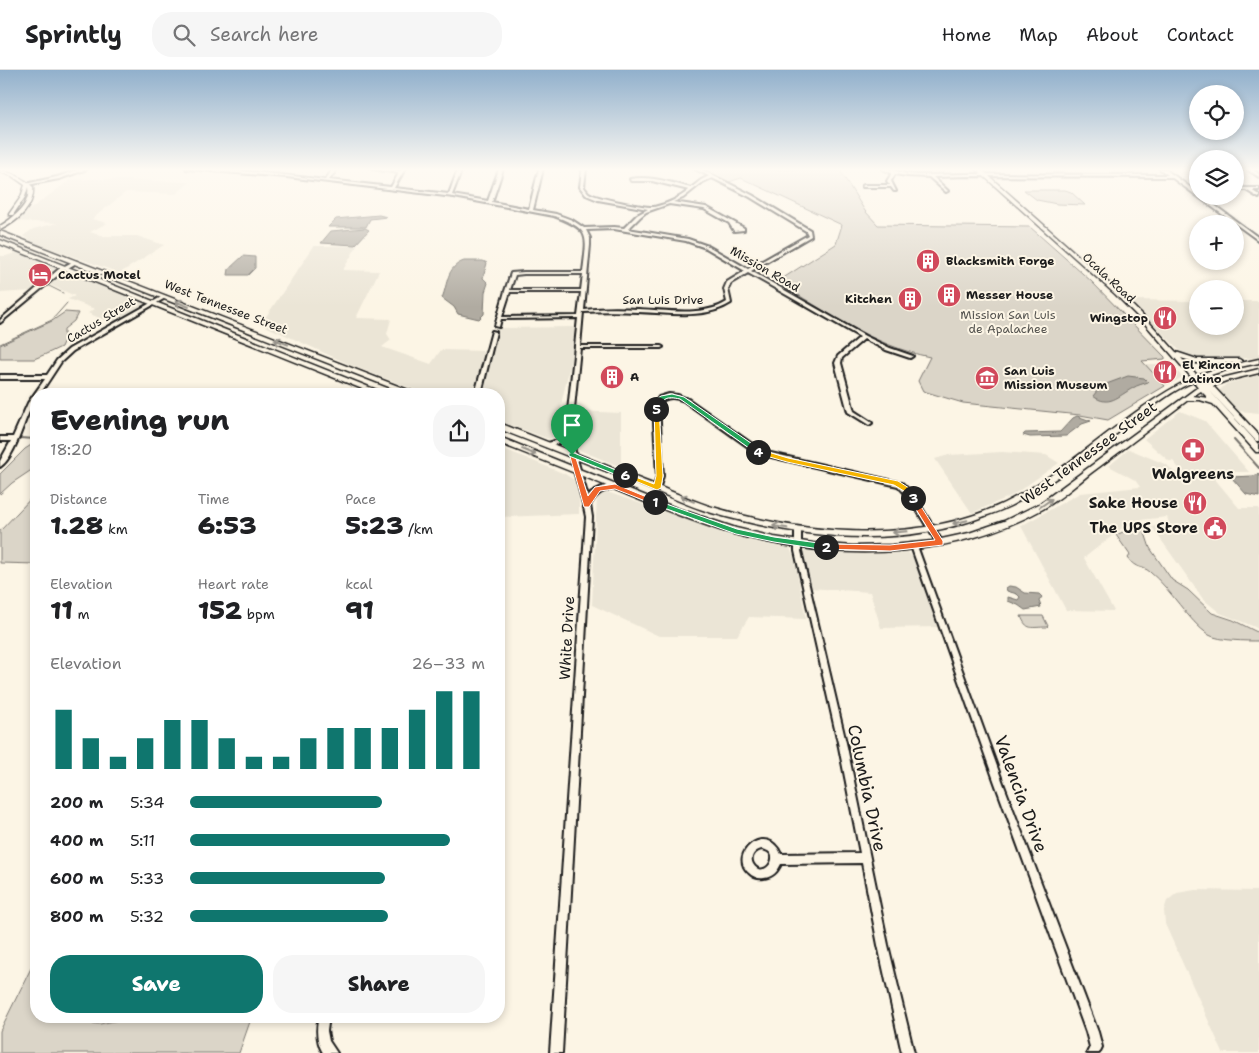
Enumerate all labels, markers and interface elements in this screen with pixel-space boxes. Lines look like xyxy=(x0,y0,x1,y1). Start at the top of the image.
search box xyxy=(152,12,502,57)
text: Sprintly xyxy=(25,19,122,51)
icon: search xyxy=(170,21,198,49)
text: Search here xyxy=(210,22,319,47)
text: Home xyxy=(942,23,991,47)
text: Map xyxy=(1019,23,1058,47)
text: About xyxy=(1086,23,1139,47)
text: Contact xyxy=(1167,23,1234,47)
map controls xyxy=(1189,85,1244,335)
button: locate xyxy=(1189,85,1244,140)
button: layers xyxy=(1189,150,1244,205)
button: + xyxy=(1189,215,1244,270)
street label: Mission Road xyxy=(727,243,803,296)
building icon: Blacksmith Forge xyxy=(915,248,941,274)
street label: Ocala Road xyxy=(1079,249,1139,307)
place label: Blacksmith Forge xyxy=(946,253,1054,269)
hotel icon: Cactus Motel xyxy=(27,262,53,288)
place label: Cactus Motel xyxy=(58,267,141,283)
street label: West Tennessee Street xyxy=(162,276,290,338)
button: − xyxy=(1189,280,1244,335)
building icon: Messer House xyxy=(936,282,962,308)
building icon: Kitchen xyxy=(897,286,923,312)
place label: Messer House xyxy=(966,287,1053,303)
place label: Kitchen xyxy=(845,291,892,307)
street label: San Luis Drive xyxy=(623,292,704,308)
street label: Cactus Street xyxy=(64,293,138,347)
one-way arrow xyxy=(175,298,190,308)
restaurant icon: Wingstop xyxy=(1152,305,1178,331)
park label: Mission San Luis de Apalachee xyxy=(960,307,1056,337)
place label: Wingstop xyxy=(1090,310,1148,326)
one-way arrow xyxy=(274,337,289,346)
place label: El Rincon Latino xyxy=(1182,357,1241,387)
restaurant icon: El Rincon Latino xyxy=(1152,359,1178,385)
place label: San Luis Mission Museum xyxy=(1004,363,1108,393)
building icon: A xyxy=(599,364,625,390)
museum icon: San Luis Mission Museum xyxy=(974,365,1000,391)
place label: A xyxy=(630,369,639,385)
pin: 5 xyxy=(644,396,668,422)
street label: West Tennessee Street xyxy=(1017,397,1161,509)
text: 5 xyxy=(652,400,661,418)
text: Evening run xyxy=(50,401,229,439)
pin xyxy=(551,404,593,455)
button: share xyxy=(433,405,485,457)
icon: arrive xyxy=(558,411,586,439)
pharmacy icon: Walgreens xyxy=(1180,437,1206,463)
text: 18:20 xyxy=(50,439,92,460)
pin: 4 xyxy=(746,440,770,464)
text: 4 xyxy=(754,443,763,461)
one-way arrow xyxy=(520,448,536,457)
pin: 6 xyxy=(612,462,638,488)
place label: Walgreens xyxy=(1152,464,1234,484)
text: 6 xyxy=(621,466,630,484)
pin: 3 xyxy=(900,486,926,510)
text: 3 xyxy=(909,489,918,507)
text: Distance xyxy=(50,490,107,508)
text: Time xyxy=(198,490,230,508)
text: Pace xyxy=(345,490,376,508)
pin: 1 xyxy=(642,490,668,514)
restaurant icon: Sake House xyxy=(1182,490,1208,516)
text: 1 xyxy=(652,493,659,511)
place label: Sake House xyxy=(1089,493,1178,513)
one-way arrow xyxy=(680,494,695,504)
one-way arrow xyxy=(1039,498,1053,508)
text: 1.28 xyxy=(50,508,103,542)
text: 6:53 xyxy=(198,508,256,542)
text: 5:23 xyxy=(345,508,403,542)
public building icon: The UPS Store xyxy=(1202,515,1228,541)
one-way arrow xyxy=(953,518,969,527)
place label: The UPS Store xyxy=(1090,518,1198,538)
text: km xyxy=(103,520,128,538)
text: /km xyxy=(403,520,433,538)
one-way arrow xyxy=(773,521,789,531)
one-way arrow xyxy=(892,528,908,537)
pin: 2 xyxy=(814,534,838,560)
text: 2 xyxy=(822,538,831,556)
text: Elevation xyxy=(50,575,113,593)
text: Heart rate xyxy=(198,575,269,593)
text: kcal xyxy=(345,575,373,593)
text: 11 xyxy=(50,593,73,627)
text: 152 xyxy=(198,593,242,627)
text: 91 xyxy=(345,593,374,627)
street label: White Drive xyxy=(555,596,579,680)
text: m xyxy=(73,605,90,623)
text: bpm xyxy=(242,605,275,623)
text: Elevation xyxy=(50,653,122,674)
text: 26–33 m xyxy=(411,653,485,674)
street label: Columbia Drive xyxy=(842,722,892,854)
street label: Valencia Drive xyxy=(989,732,1053,856)
text: 200 m xyxy=(50,792,103,813)
text: 5:34 xyxy=(130,792,165,813)
text: 400 m xyxy=(50,830,104,851)
text: 5:11 xyxy=(130,830,155,851)
text: 600 m xyxy=(50,868,104,889)
text: 5:33 xyxy=(130,868,164,889)
text: 800 m xyxy=(50,906,104,927)
text: 5:32 xyxy=(130,906,164,927)
button: Save xyxy=(50,955,263,1013)
button: Share xyxy=(273,955,485,1013)

